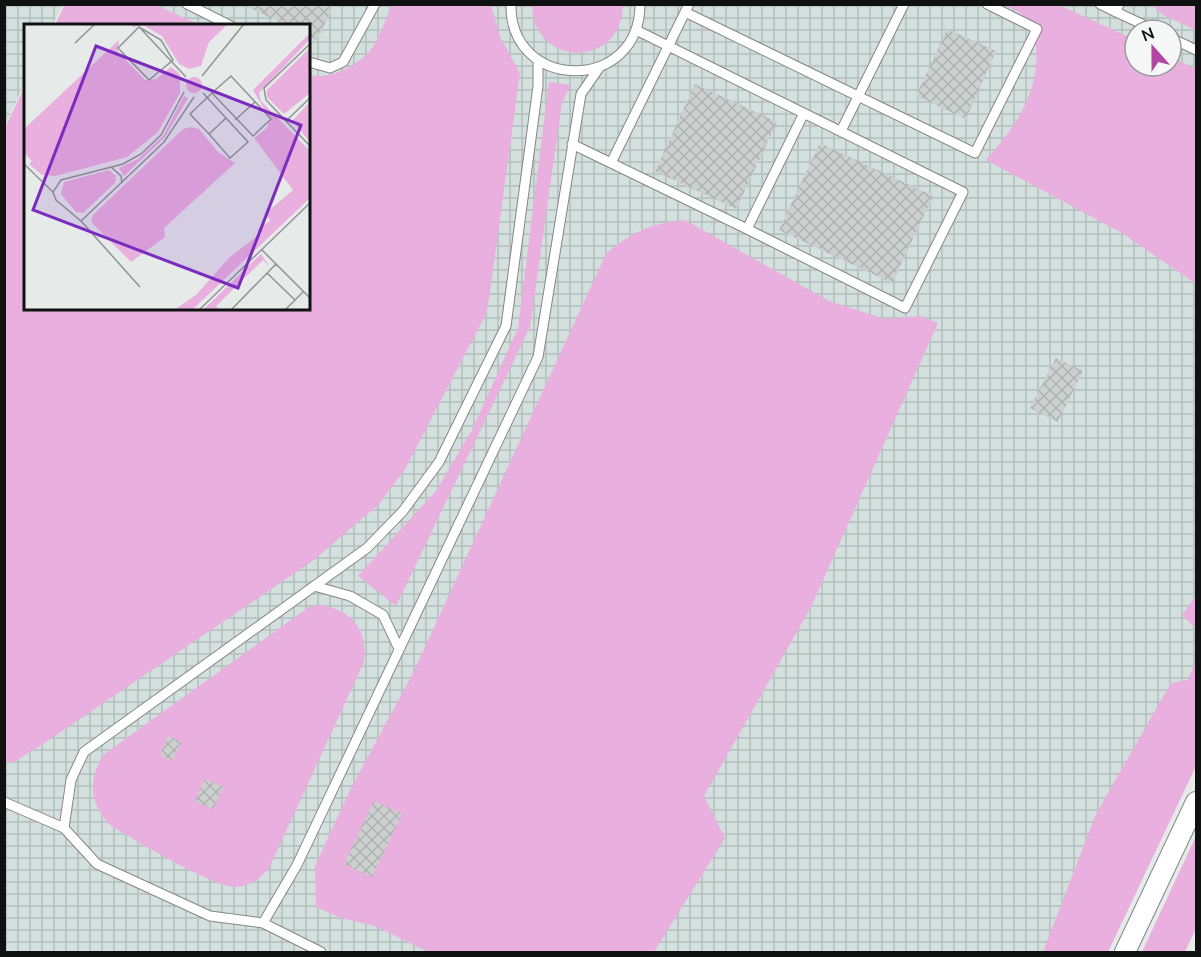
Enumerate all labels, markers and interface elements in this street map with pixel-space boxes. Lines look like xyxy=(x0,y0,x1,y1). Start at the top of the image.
north arrow xyxy=(1123,18,1183,78)
text: N xyxy=(1138,22,1157,45)
inset map xyxy=(24,24,310,310)

